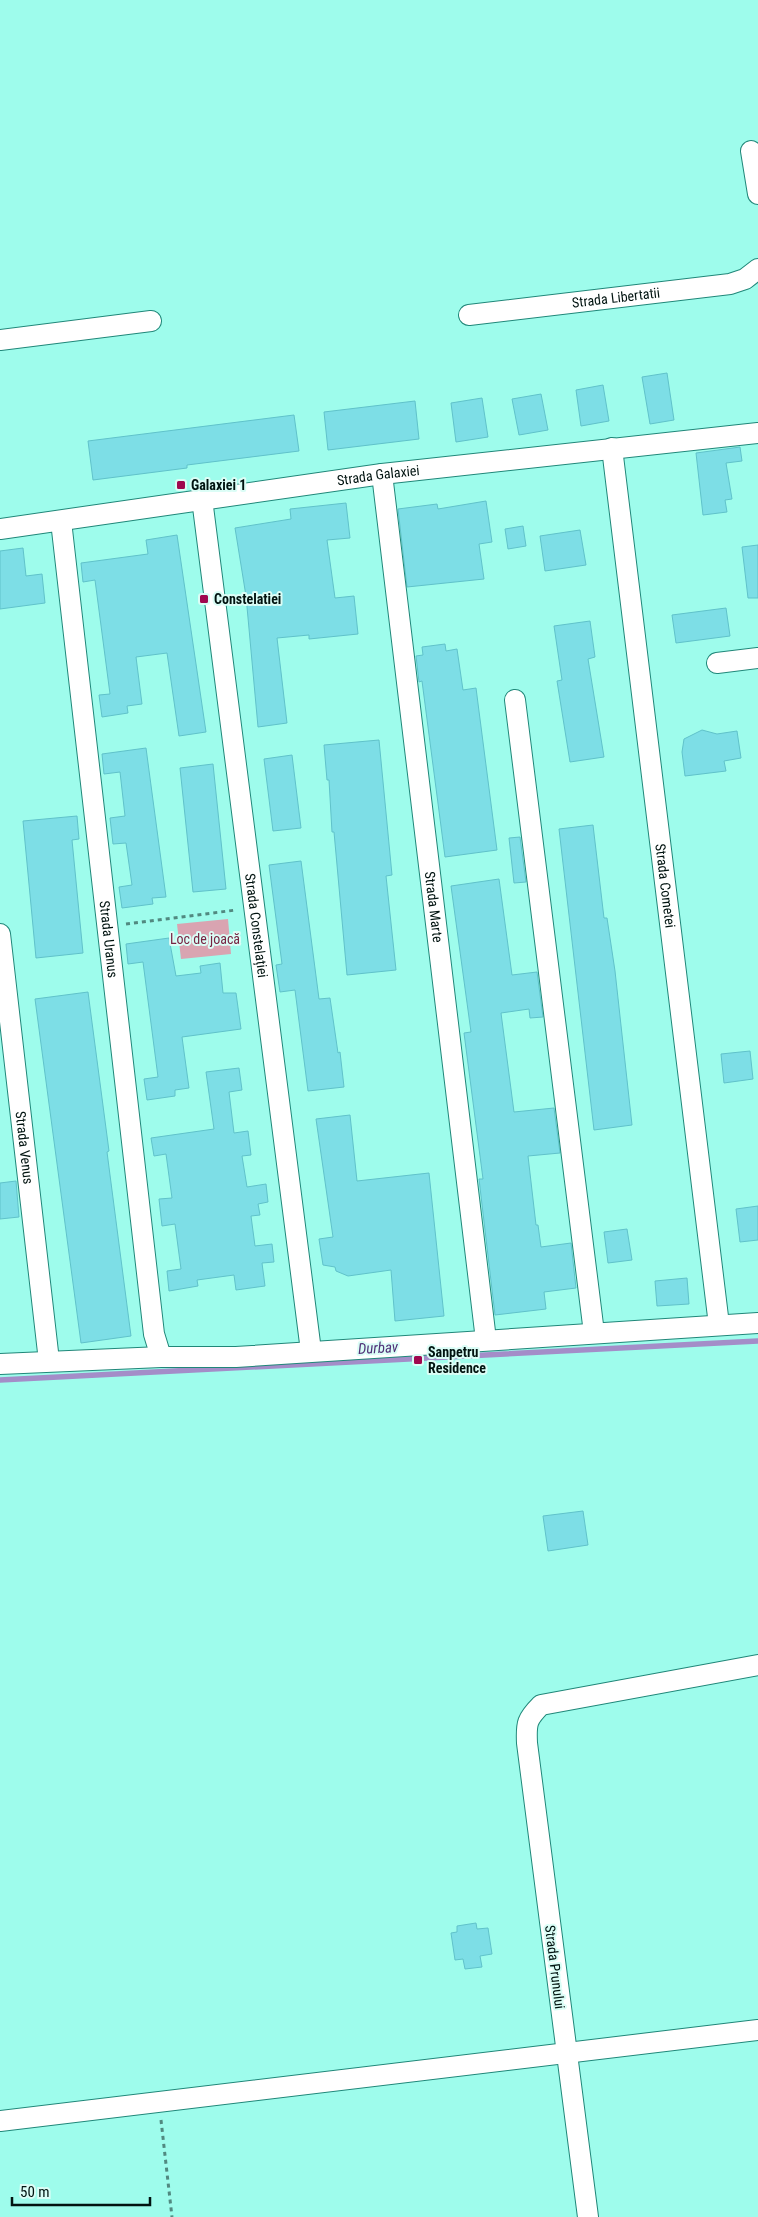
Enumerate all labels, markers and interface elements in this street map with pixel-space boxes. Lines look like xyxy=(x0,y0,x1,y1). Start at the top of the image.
street label: Strada Libertatii xyxy=(571,284,661,311)
street label: Strada Galaxiei xyxy=(336,462,420,488)
place label: Galaxiei 1 xyxy=(191,477,246,493)
marker: Galaxiei 1 xyxy=(175,479,187,491)
place label: Constelatiei xyxy=(214,591,281,607)
marker: Constelatiei xyxy=(198,593,210,605)
street label: Strada Cometei xyxy=(652,843,679,929)
street label: Strada Marte xyxy=(422,870,446,944)
street label: Strada Constelației xyxy=(242,872,271,979)
street label: Strada Uranus xyxy=(96,900,121,979)
park label: Loc de joacă xyxy=(170,931,240,947)
street label: Strada Venus xyxy=(12,1110,37,1185)
water label: Durbav xyxy=(358,1338,399,1358)
place label: Sanpetru Residence xyxy=(428,1344,486,1376)
marker: Sanpetru Residence xyxy=(412,1354,424,1366)
street label: Strada Prunului xyxy=(542,1924,568,2010)
scale bar xyxy=(12,2174,150,2206)
text: 50 m xyxy=(20,2183,50,2201)

